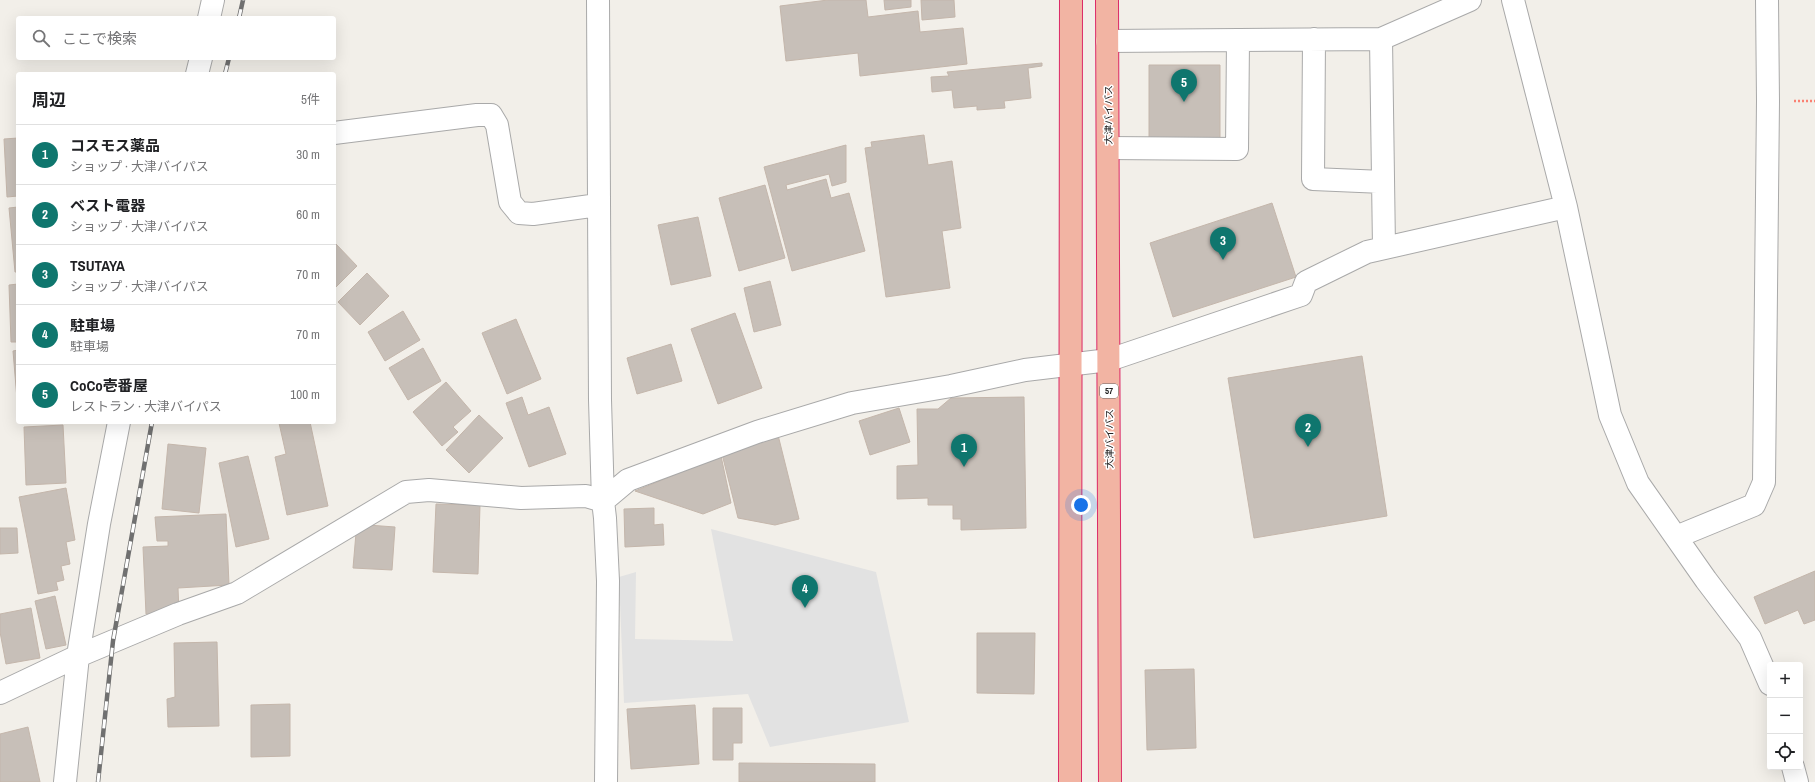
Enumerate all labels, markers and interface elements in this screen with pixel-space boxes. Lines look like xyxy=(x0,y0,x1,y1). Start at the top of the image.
search box xyxy=(16,16,336,60)
icon: search xyxy=(30,27,52,49)
text: ここで検索 xyxy=(62,28,137,49)
pin: 5 xyxy=(1171,69,1197,102)
street label: 大津バイパス xyxy=(1102,85,1115,145)
text: 周辺 xyxy=(32,88,66,111)
text: 5件 xyxy=(301,91,320,108)
text: コスモス薬品 xyxy=(70,135,160,156)
text: 1 xyxy=(42,146,48,163)
text: 30 m xyxy=(296,146,320,163)
text: ショップ · 大津バイパス xyxy=(70,158,209,175)
text: ベスト電器 xyxy=(70,195,145,216)
text: 2 xyxy=(42,206,48,223)
text: 60 m xyxy=(296,206,320,223)
text: ショップ · 大津バイパス xyxy=(70,218,209,235)
pin: 3 xyxy=(1210,227,1236,260)
text: TSUTAYA xyxy=(70,255,125,276)
text: 3 xyxy=(42,266,48,283)
text: 70 m xyxy=(296,266,320,283)
text: ショップ · 大津バイパス xyxy=(70,278,209,295)
text: 駐車場 xyxy=(70,315,115,336)
text: 4 xyxy=(42,326,48,343)
text: 70 m xyxy=(296,326,320,343)
text: 駐車場 xyxy=(70,338,109,355)
text: CoCo壱番屋 xyxy=(70,375,148,396)
road number: 57 xyxy=(1100,384,1118,398)
text: 5 xyxy=(42,386,48,403)
text: 100 m xyxy=(290,386,320,403)
text: レストラン · 大津バイパス xyxy=(70,398,222,415)
street label: 大津バイパス xyxy=(1103,409,1116,469)
pin: 2 xyxy=(1295,414,1321,447)
pin: 1 xyxy=(951,434,977,467)
your location xyxy=(1071,495,1091,515)
pin: 4 xyxy=(792,575,818,608)
map controls xyxy=(1767,662,1803,770)
button: + xyxy=(1767,662,1803,698)
button: − xyxy=(1767,698,1803,734)
button: locate xyxy=(1767,734,1803,770)

